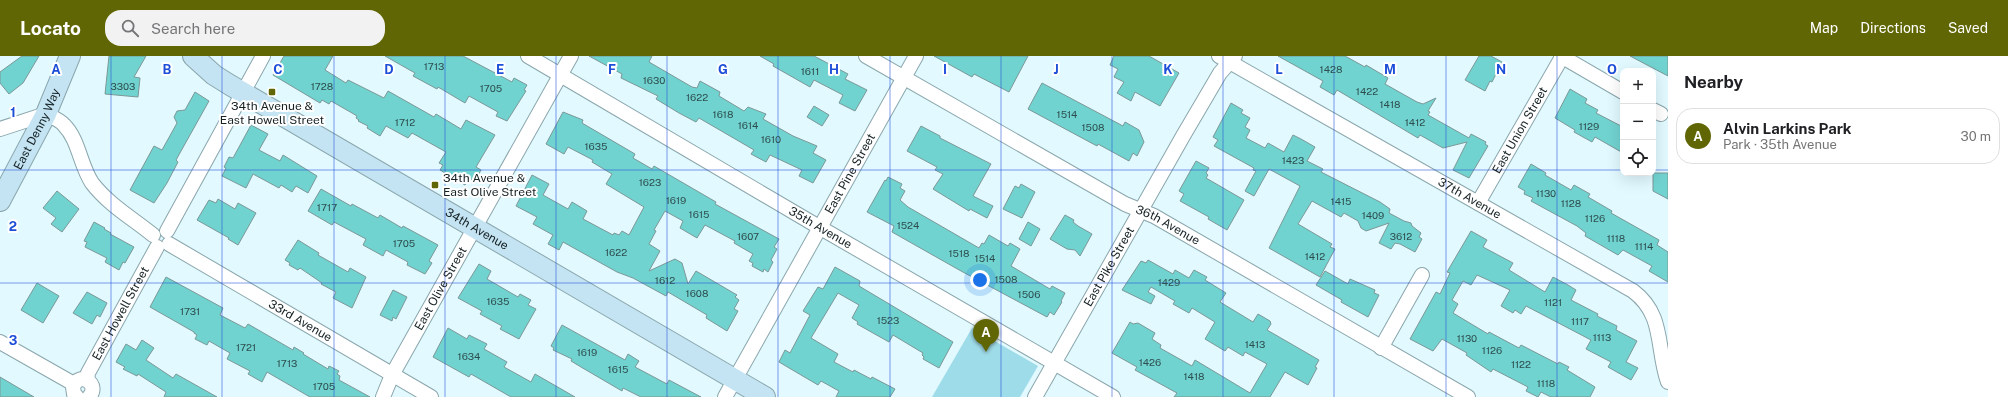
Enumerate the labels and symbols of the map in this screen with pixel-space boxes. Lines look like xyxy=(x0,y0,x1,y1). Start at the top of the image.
house number: 1713 xyxy=(424,60,444,72)
text: A xyxy=(51,62,61,77)
text: B xyxy=(163,62,172,77)
text: C xyxy=(273,62,283,77)
text: D xyxy=(384,62,394,77)
text: E xyxy=(496,62,504,77)
text: F xyxy=(608,62,616,77)
text: G xyxy=(718,62,728,77)
text: H xyxy=(829,62,839,77)
text: I xyxy=(943,62,947,77)
text: J xyxy=(1053,62,1059,77)
text: K xyxy=(1163,62,1173,77)
text: L xyxy=(1275,62,1283,77)
text: M xyxy=(1384,62,1396,77)
text: N xyxy=(1496,62,1506,77)
text: O xyxy=(1607,62,1617,77)
house number: 1428 xyxy=(1320,63,1342,75)
house number: 1611 xyxy=(801,65,819,77)
house number: 1630 xyxy=(643,74,665,86)
house number: 3303 xyxy=(111,80,135,92)
house number: 1728 xyxy=(311,80,333,92)
house number: 1705 xyxy=(480,82,502,94)
street label: East Union Street xyxy=(1489,84,1550,176)
house number: 1422 xyxy=(1356,85,1378,97)
street label: East Denny Way xyxy=(11,86,63,172)
marker: 34th Avenue & East Howell Street xyxy=(267,87,277,97)
house number: 1622 xyxy=(686,91,708,103)
house number: 1418 xyxy=(1380,98,1400,110)
place label: 34th Avenue & East Howell Street xyxy=(220,99,325,127)
text: 1 xyxy=(10,105,16,120)
house number: 1618 xyxy=(713,108,733,120)
house number: 1514 xyxy=(1057,108,1077,120)
house number: 1712 xyxy=(395,116,415,128)
house number: 1412 xyxy=(1405,116,1425,128)
house number: 1614 xyxy=(738,119,758,131)
house number: 1129 xyxy=(1579,120,1599,132)
house number: 1508 xyxy=(1081,121,1105,133)
street label: East Pine Street xyxy=(822,131,878,216)
house number: 1610 xyxy=(761,133,781,145)
house number: 1635 xyxy=(585,140,607,152)
house number: 1423 xyxy=(1282,154,1304,166)
place label: 34th Avenue & East Olive Street xyxy=(443,171,537,199)
street label: 37th Avenue xyxy=(1435,175,1504,222)
house number: 1623 xyxy=(639,176,661,188)
marker: 34th Avenue & East Olive Street xyxy=(430,180,440,190)
house number: 1130 xyxy=(1536,187,1556,199)
house number: 1619 xyxy=(666,194,686,206)
house number: 1415 xyxy=(1331,195,1351,207)
house number: 1128 xyxy=(1561,197,1581,209)
house number: 1717 xyxy=(317,201,337,213)
street label: 36th Avenue xyxy=(1134,202,1202,248)
street label: 35th Avenue xyxy=(786,204,855,252)
street label: 34th Avenue xyxy=(443,205,511,253)
house number: 1615 xyxy=(689,208,709,220)
house number: 1409 xyxy=(1362,209,1384,221)
house number: 1126 xyxy=(1585,212,1605,224)
text: 2 xyxy=(9,219,17,234)
house number: 1524 xyxy=(897,219,919,231)
street label: East Pike Street xyxy=(1081,224,1137,309)
house number: 1607 xyxy=(737,230,759,242)
house number: 3612 xyxy=(1390,230,1412,242)
house number: 1118 xyxy=(1607,232,1625,244)
house number: 1705 xyxy=(393,237,415,249)
house number: 1114 xyxy=(1635,240,1653,252)
street label: East Olive Street xyxy=(412,244,470,333)
house number: 1622 xyxy=(605,246,627,258)
house number: 1518 xyxy=(948,247,970,259)
house number: 1412 xyxy=(1305,250,1325,262)
house number: 1514 xyxy=(975,252,995,264)
street label: East Howell Street xyxy=(89,264,152,363)
your location xyxy=(970,270,990,290)
house number: 1508 xyxy=(994,273,1018,285)
house number: 1612 xyxy=(655,274,675,286)
house number: 1429 xyxy=(1158,276,1180,288)
house number: 1608 xyxy=(686,287,708,299)
house number: 1506 xyxy=(1018,288,1040,300)
house number: 1635 xyxy=(487,295,509,307)
house number: 1121 xyxy=(1544,296,1562,308)
street label: 33rd Avenue xyxy=(266,297,335,345)
house number: 1731 xyxy=(180,305,200,317)
house number: 1523 xyxy=(877,314,899,326)
house number: 1117 xyxy=(1571,315,1589,327)
pin: A xyxy=(973,319,999,352)
house number: 1113 xyxy=(1593,331,1611,343)
house number: 1130 xyxy=(1457,332,1477,344)
text: 3 xyxy=(9,333,18,348)
house number: 1413 xyxy=(1245,338,1265,350)
house number: 1721 xyxy=(236,341,256,353)
house number: 1126 xyxy=(1482,344,1502,356)
house number: 1619 xyxy=(577,346,597,358)
house number: 1634 xyxy=(458,350,480,362)
house number: 1426 xyxy=(1139,356,1161,368)
house number: 1713 xyxy=(277,357,297,369)
house number: 1122 xyxy=(1511,358,1531,370)
house number: 1615 xyxy=(608,363,628,375)
house number: 1418 xyxy=(1184,370,1204,382)
house number: 1118 xyxy=(1537,377,1555,389)
house number: 1705 xyxy=(313,380,335,392)

